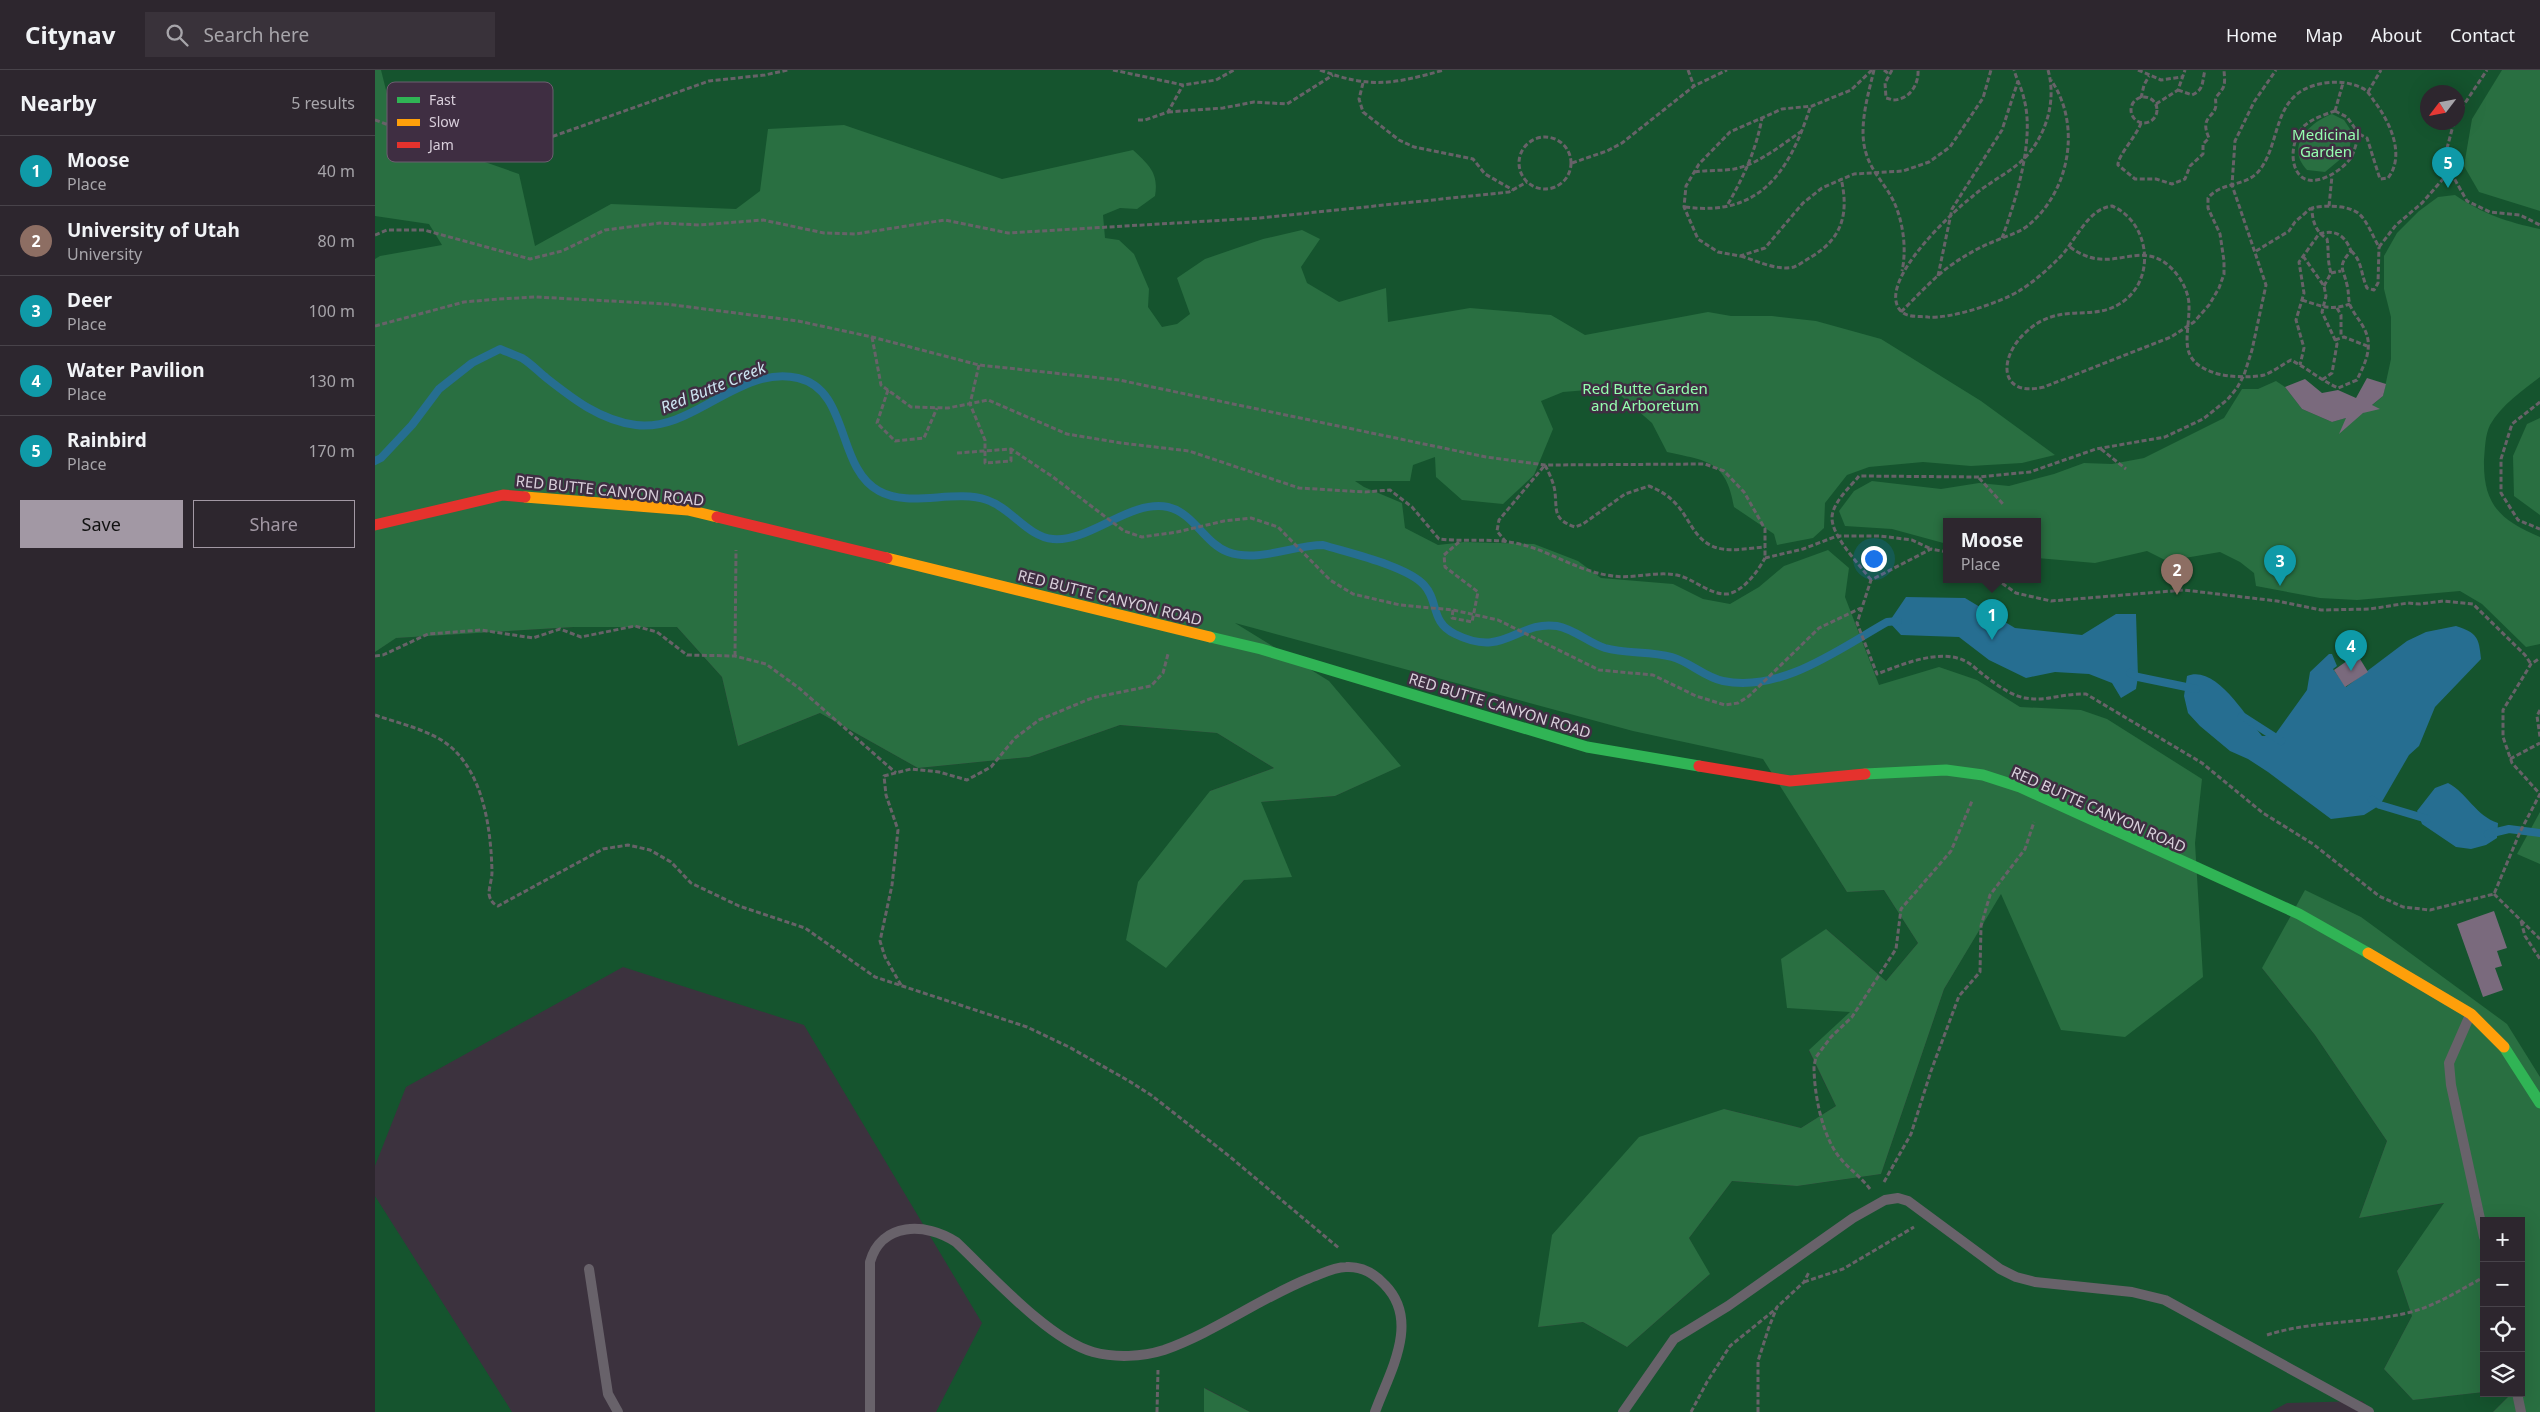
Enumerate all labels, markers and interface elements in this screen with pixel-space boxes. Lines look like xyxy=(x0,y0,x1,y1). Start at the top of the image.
search box xyxy=(145,12,495,57)
text: Citynav xyxy=(25,18,115,51)
icon: search xyxy=(163,21,191,49)
text: Search here xyxy=(203,22,309,48)
text: Home xyxy=(2226,23,2277,47)
text: Map xyxy=(2305,23,2343,47)
text: About xyxy=(2371,23,2422,47)
text: Contact xyxy=(2450,23,2515,47)
legend xyxy=(387,82,553,162)
north arrow xyxy=(2420,85,2465,130)
text: Nearby xyxy=(20,89,96,117)
text: Fast xyxy=(429,90,456,109)
text: 5 results xyxy=(291,92,355,114)
text: Slow xyxy=(429,112,460,131)
park label: Medicinal Garden xyxy=(2292,124,2360,161)
text: Jam xyxy=(427,135,454,154)
text: Moose xyxy=(67,147,130,173)
pin: 5 xyxy=(2432,147,2464,188)
text: 1 xyxy=(31,160,41,182)
text: 40 m xyxy=(318,160,355,182)
text: Place xyxy=(67,173,107,195)
text: University of Utah xyxy=(67,217,240,243)
text: 2 xyxy=(31,230,41,252)
text: 80 m xyxy=(318,230,355,252)
text: University xyxy=(67,243,142,265)
text: Deer xyxy=(67,287,112,313)
text: 3 xyxy=(31,300,41,322)
text: 100 m xyxy=(308,300,355,322)
text: Place xyxy=(67,313,107,335)
water label: Red Butte Creek xyxy=(657,356,770,418)
text: Water Pavilion xyxy=(67,357,205,383)
text: 4 xyxy=(31,370,41,392)
text: 130 m xyxy=(308,370,355,392)
park label: Red Butte Garden and Arboretum xyxy=(1582,378,1708,415)
text: Place xyxy=(67,383,107,405)
text: Rainbird xyxy=(67,427,147,453)
text: 5 xyxy=(31,440,41,462)
text: 170 m xyxy=(308,440,355,462)
text: Place xyxy=(67,453,107,475)
street label: RED BUTTE CANYON ROAD xyxy=(515,470,705,510)
button: Save xyxy=(20,500,183,548)
button: Share xyxy=(193,500,355,548)
popup xyxy=(1943,518,2041,583)
text: Moose xyxy=(1961,527,2023,553)
pin: 3 xyxy=(2264,545,2296,586)
your location xyxy=(1861,546,1887,572)
text: Place xyxy=(1961,553,2000,575)
pin: 2 xyxy=(2161,554,2193,595)
street label: RED BUTTE CANYON ROAD xyxy=(1016,564,1204,630)
pin: 1 xyxy=(1976,599,2008,640)
pin: 4 xyxy=(2335,630,2367,671)
street label: RED BUTTE CANYON ROAD xyxy=(1407,668,1594,742)
street label: RED BUTTE CANYON ROAD xyxy=(2008,761,2190,857)
map controls xyxy=(2480,1217,2525,1397)
button: + xyxy=(2480,1217,2525,1262)
button: − xyxy=(2480,1262,2525,1307)
button: locate xyxy=(2480,1307,2525,1352)
button: layers xyxy=(2480,1352,2525,1397)

